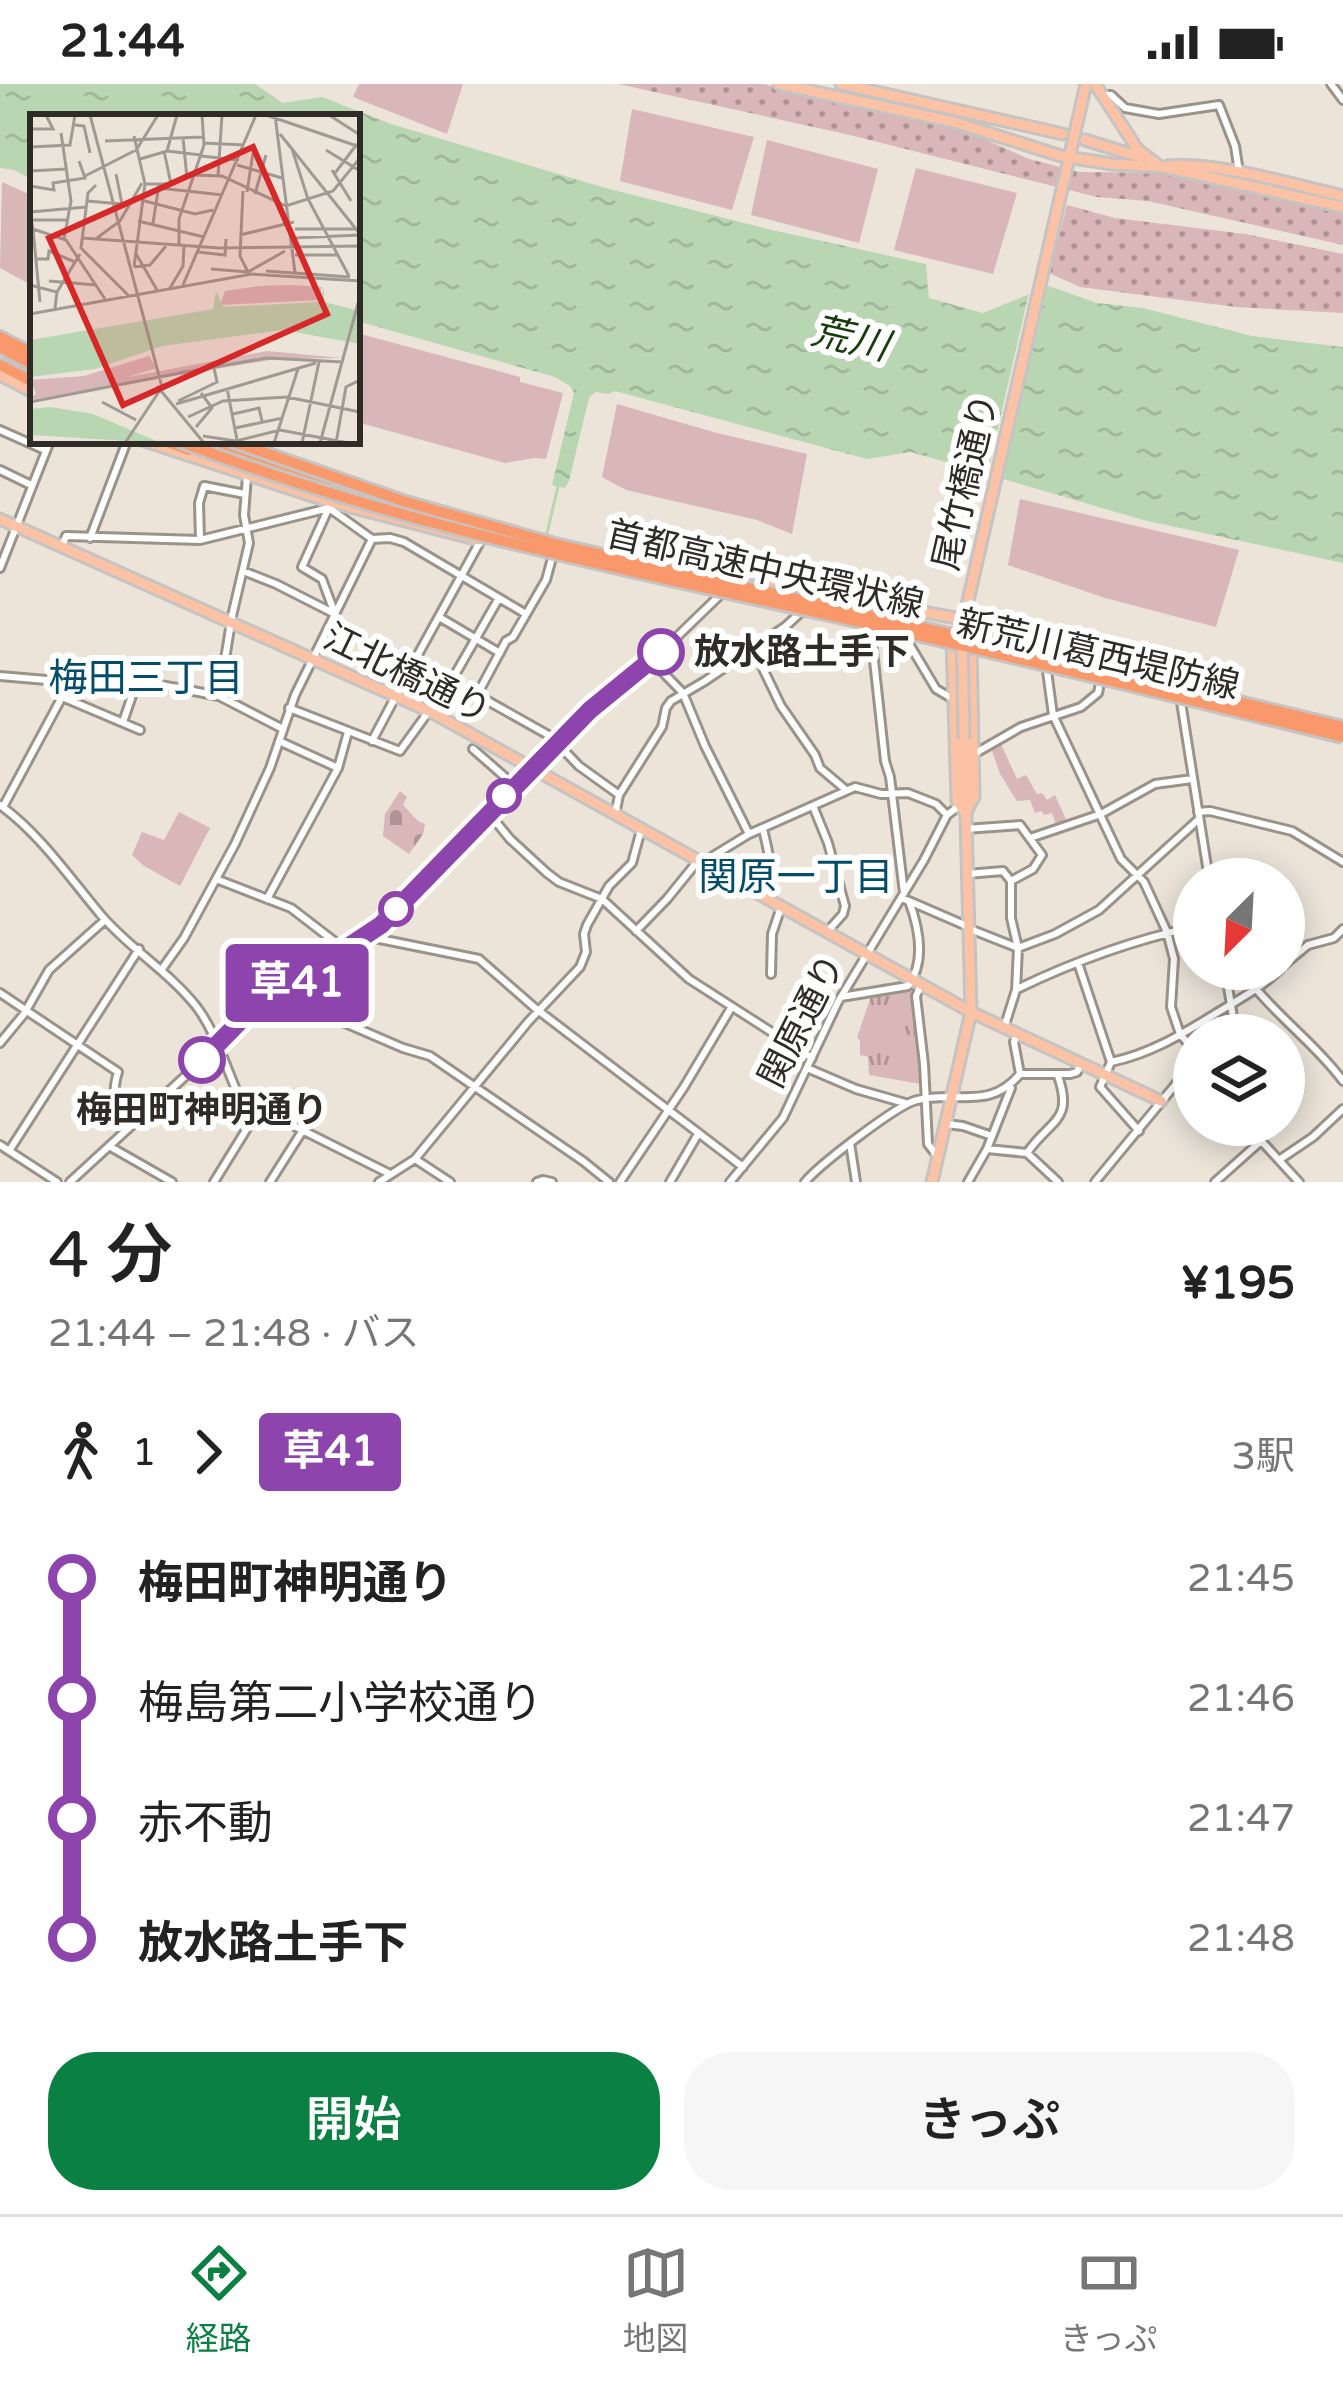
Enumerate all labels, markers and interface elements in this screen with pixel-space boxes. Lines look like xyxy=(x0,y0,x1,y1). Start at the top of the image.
text: 21:44 xyxy=(60,15,185,69)
inset map xyxy=(30,114,360,444)
water label: 荒川 xyxy=(807,307,897,372)
street label: 尾竹橋通り xyxy=(925,389,1007,575)
street label: 首都高速中央環状線 xyxy=(602,513,928,627)
street label: 新荒川葛西堤防線 xyxy=(953,602,1243,708)
street label: 江北橋通り xyxy=(317,615,497,733)
marker: 放水路土手下 xyxy=(639,630,683,674)
place label: 放水路土手下 xyxy=(694,631,910,674)
district label: 梅田三丁目 xyxy=(48,655,244,702)
unlabelled marker xyxy=(488,780,520,812)
district label: 関原一丁目 xyxy=(698,854,894,901)
north arrow xyxy=(1173,858,1305,990)
map controls xyxy=(1173,858,1305,1146)
unlabelled marker xyxy=(380,893,412,925)
line badge: 草41 xyxy=(228,944,366,1022)
street label: 関原通り xyxy=(750,947,854,1095)
text: 草41 xyxy=(250,957,344,1008)
button: layers xyxy=(1173,1014,1305,1146)
marker: 梅田町神明通り xyxy=(180,1038,224,1082)
place label: 梅田町神明通り xyxy=(76,1089,328,1132)
text: 4 分 xyxy=(48,1216,173,1296)
text: ¥195 xyxy=(1181,1257,1295,1311)
text: 21:44 – 21:48 · バス xyxy=(48,1310,420,1357)
icon: walk xyxy=(48,1419,114,1485)
icon: forward xyxy=(175,1419,241,1485)
text: 草41 xyxy=(283,1426,377,1477)
text: 1 xyxy=(132,1429,157,1476)
text: 3駅 xyxy=(1232,1433,1295,1480)
text: 21:45 xyxy=(1187,1555,1295,1602)
text: 梅田町神明通り xyxy=(138,1557,453,1611)
text: 21:46 xyxy=(1187,1675,1295,1722)
text: 梅島第二小学校通り xyxy=(138,1677,543,1731)
text: 21:47 xyxy=(1187,1795,1295,1842)
text: 赤不動 xyxy=(138,1797,273,1851)
text: 21:48 xyxy=(1187,1915,1295,1962)
text: 放水路土手下 xyxy=(138,1917,408,1971)
button: 開始 xyxy=(48,2052,660,2190)
button: きっぷ xyxy=(684,2052,1295,2190)
tab: 経路 xyxy=(186,2240,252,2360)
tab: 地図 xyxy=(623,2240,689,2360)
tab: きっぷ xyxy=(1060,2240,1157,2360)

